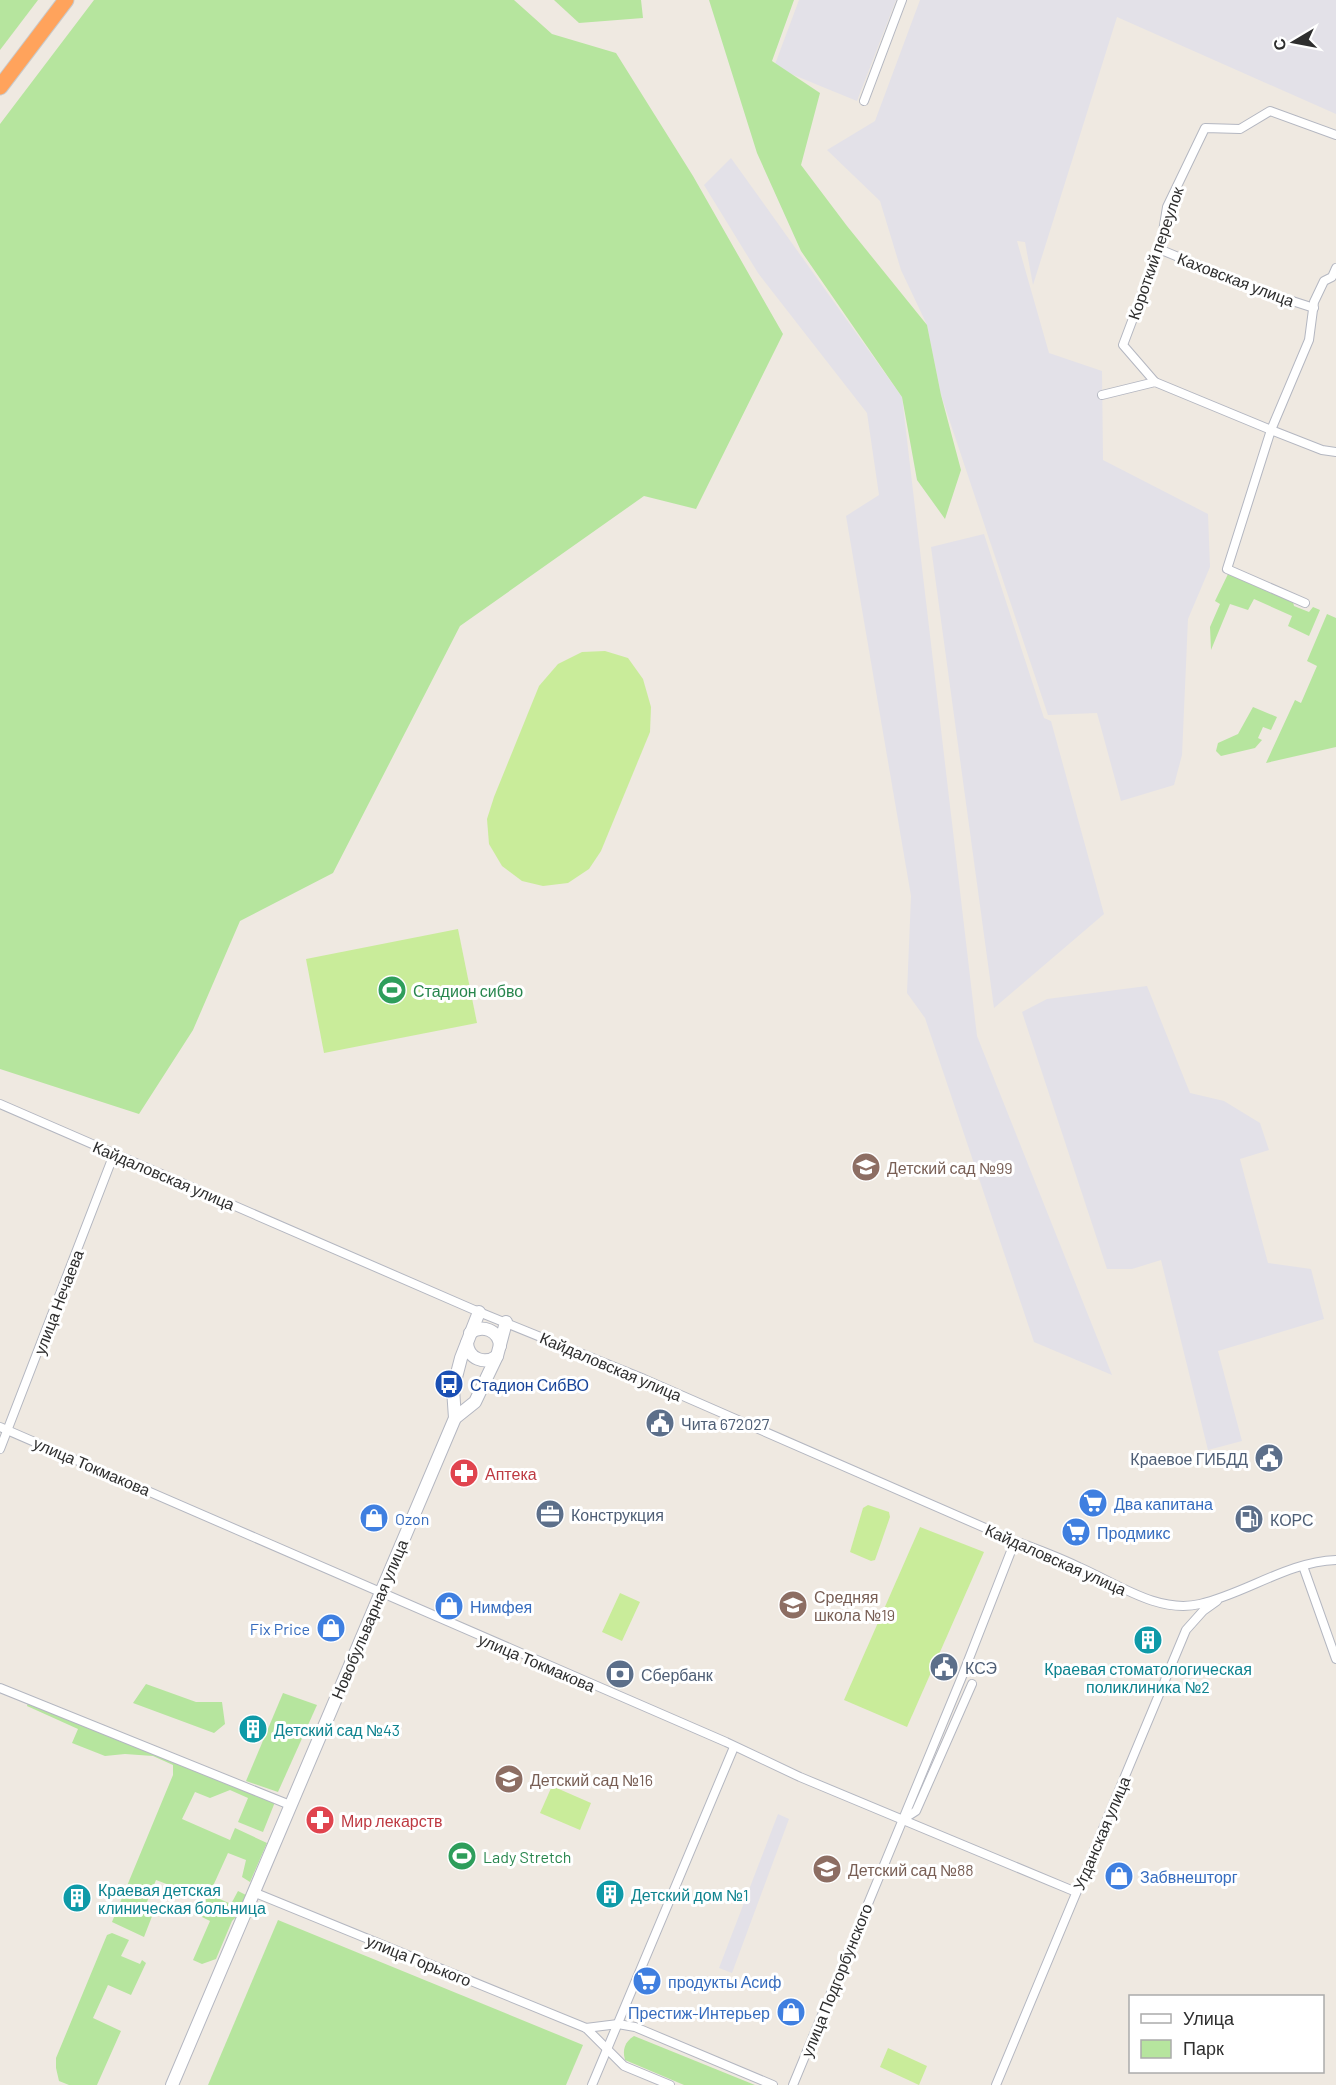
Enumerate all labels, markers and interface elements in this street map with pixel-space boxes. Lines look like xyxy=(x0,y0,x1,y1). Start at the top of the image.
north arrow xyxy=(1264,12,1324,72)
text: С xyxy=(1268,37,1289,52)
street label: Короткий переулок xyxy=(1123,183,1187,322)
street label: Каховская улица xyxy=(1175,248,1297,310)
sports icon: Стадион сибво xyxy=(376,974,408,1006)
place label: Стадион сибво xyxy=(413,981,523,1000)
street label: Кайдаловская улица xyxy=(90,1137,238,1214)
school or university icon: Детский сад №99 xyxy=(850,1151,882,1183)
place label: Детский сад №99 xyxy=(887,1158,1013,1177)
street label: улица Нечаева xyxy=(29,1247,87,1357)
street label: Кайдаловская улица xyxy=(537,1328,685,1405)
bus stop icon: Стадион СибВО xyxy=(433,1368,465,1400)
place label: Стадион СибВО xyxy=(470,1375,589,1394)
public building icon: Чита 672027 xyxy=(644,1407,676,1439)
place label: Чита 672027 xyxy=(681,1414,770,1433)
street label: улица Токмакова xyxy=(31,1433,153,1499)
public building icon: Краевое ГИБДД xyxy=(1253,1442,1285,1474)
place label: Краевое ГИБДД xyxy=(1130,1449,1248,1468)
pharmacy icon: Аптека xyxy=(448,1457,480,1489)
place label: Аптека xyxy=(485,1464,537,1483)
supermarket icon: Два капитана xyxy=(1077,1487,1109,1519)
place label: Два капитана xyxy=(1114,1494,1213,1513)
office icon: Конструкция xyxy=(534,1498,566,1530)
shop icon: Ozon xyxy=(358,1502,390,1534)
fuel station icon: КОРС xyxy=(1233,1503,1265,1535)
place label: Конструкция xyxy=(571,1505,664,1524)
place label: Ozon xyxy=(395,1509,429,1528)
place label: КОРС xyxy=(1270,1510,1314,1529)
supermarket icon: Продмикс xyxy=(1060,1516,1092,1548)
street label: Кайдаловская улица xyxy=(983,1519,1129,1599)
place label: Продмикс xyxy=(1097,1523,1170,1542)
street label: Новобульварная улица xyxy=(327,1536,411,1702)
place label: Средняя школа №19 xyxy=(814,1587,895,1624)
school or university icon: Средняя школа №19 xyxy=(777,1589,809,1621)
shop icon: Нимфея xyxy=(433,1590,465,1622)
place label: Нимфея xyxy=(470,1597,532,1616)
shop icon: Fix Price xyxy=(315,1612,347,1644)
place label: Fix Price xyxy=(250,1619,310,1638)
building icon: Краевая стоматологическая поликлиника №2 xyxy=(1132,1624,1164,1656)
street label: улица Токмакова xyxy=(476,1629,598,1695)
public building icon: КСЭ xyxy=(928,1651,960,1683)
bank icon: Сбербанк xyxy=(604,1658,636,1690)
place label: КСЭ xyxy=(965,1658,997,1677)
place label: Краевая стоматологическая поликлиника №2 xyxy=(1044,1659,1252,1696)
place label: Сбербанк xyxy=(641,1665,714,1684)
building icon: Детский сад №43 xyxy=(237,1713,269,1745)
place label: Детский сад №43 xyxy=(274,1720,400,1739)
school or university icon: Детский сад №16 xyxy=(493,1763,525,1795)
place label: Детский сад №16 xyxy=(530,1770,653,1789)
street label: Угданская улица xyxy=(1068,1773,1134,1893)
pharmacy icon: Мир лекарств xyxy=(304,1804,336,1836)
place label: Мир лекарств xyxy=(341,1811,443,1830)
sports icon: Lady Stretch xyxy=(446,1840,478,1872)
place label: Lady Stretch xyxy=(483,1847,571,1866)
school or university icon: Детский сад №88 xyxy=(811,1853,843,1885)
place label: Детский сад №88 xyxy=(848,1860,974,1879)
shop icon: Забвнешторг xyxy=(1103,1860,1135,1892)
place label: Забвнешторг xyxy=(1140,1867,1238,1886)
building icon: Детский дом №1 xyxy=(594,1878,626,1910)
place label: Краевая детская клиническая больница xyxy=(98,1880,266,1917)
building icon: Краевая детская клиническая больница xyxy=(61,1882,93,1914)
place label: Детский дом №1 xyxy=(631,1885,749,1904)
street label: улица Подгорбунского xyxy=(796,1900,876,2060)
street label: улица Горького xyxy=(364,1930,474,1990)
supermarket icon: продукты Асиф xyxy=(631,1965,663,1997)
place label: продукты Асиф xyxy=(668,1972,781,1991)
legend xyxy=(1129,1995,1324,2073)
shop icon: Престиж-Интерьер xyxy=(775,1996,807,2028)
place label: Престиж-Интерьер xyxy=(628,2003,770,2022)
text: Улица xyxy=(1183,2007,1235,2029)
text: Парк xyxy=(1183,2037,1224,2059)

